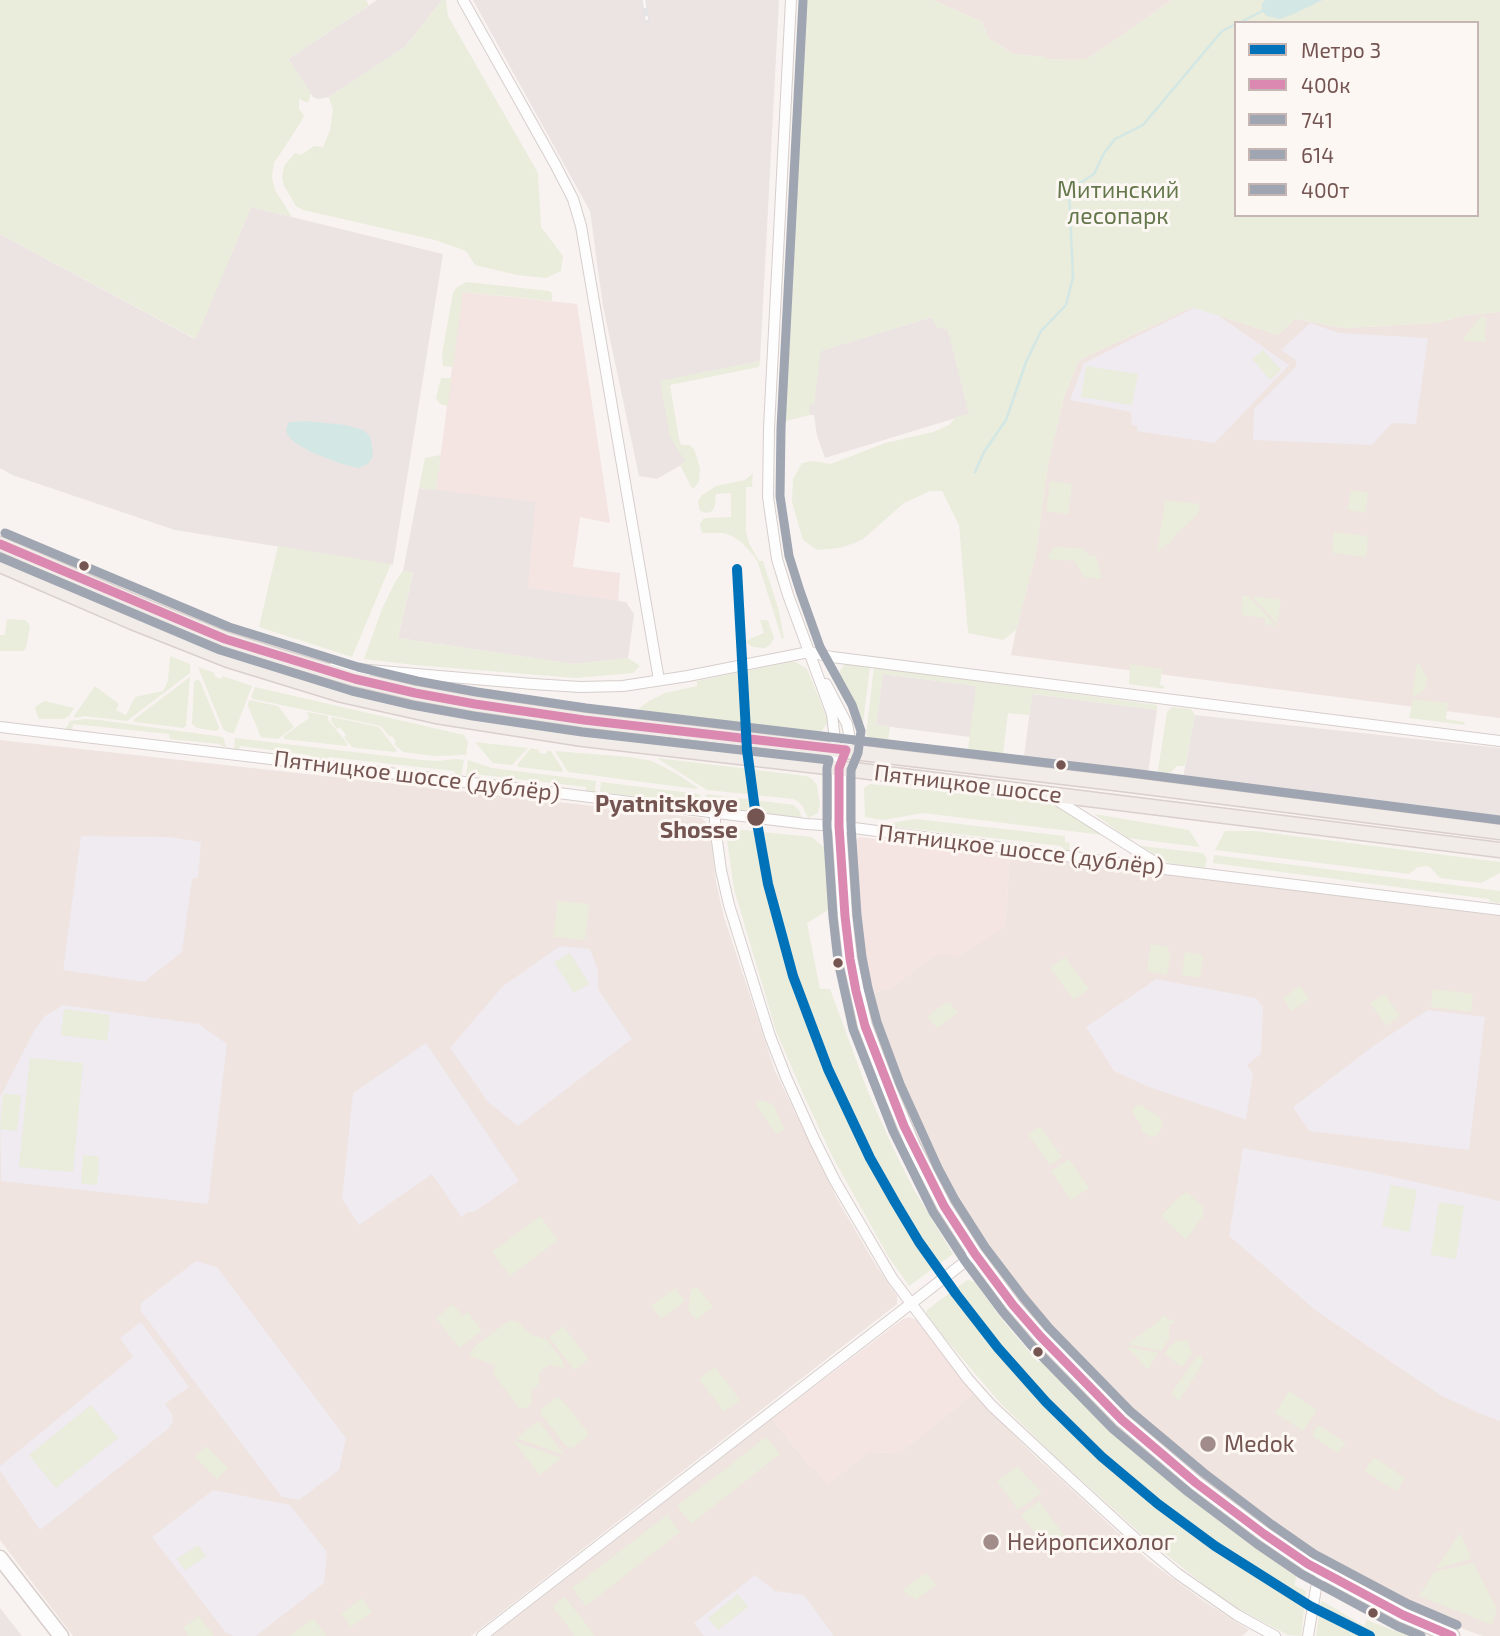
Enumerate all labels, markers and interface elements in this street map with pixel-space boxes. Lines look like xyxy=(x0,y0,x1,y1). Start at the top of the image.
legend xyxy=(1234,21,1479,217)
text: Метро 3 xyxy=(1301,37,1381,62)
text: 400к xyxy=(1301,72,1351,97)
text: 741 xyxy=(1301,107,1333,132)
text: 614 xyxy=(1301,142,1334,167)
park label: Митинский лесопарк xyxy=(1057,176,1179,230)
text: 400т xyxy=(1301,177,1350,202)
unlabelled marker xyxy=(77,559,91,573)
street label: Пятницкое шоссе (дублёр) xyxy=(272,745,562,807)
unlabelled marker xyxy=(1054,758,1068,772)
street label: Пятницкое шоссе xyxy=(873,759,1063,809)
place label: Pyatnitskoye Shosse xyxy=(595,790,738,844)
marker: Pyatnitskoye Shosse xyxy=(745,806,767,828)
street label: Пятницкое шоссе (дублёр) xyxy=(876,819,1166,881)
unlabelled marker xyxy=(831,956,845,970)
unlabelled marker xyxy=(1031,1345,1045,1359)
place label: Medok xyxy=(1224,1430,1294,1458)
marker: Medok xyxy=(1198,1434,1218,1454)
place label: Нейропсихолог xyxy=(1007,1528,1174,1556)
marker: Нейропсихолог xyxy=(981,1532,1001,1552)
unlabelled marker xyxy=(1366,1606,1380,1620)

